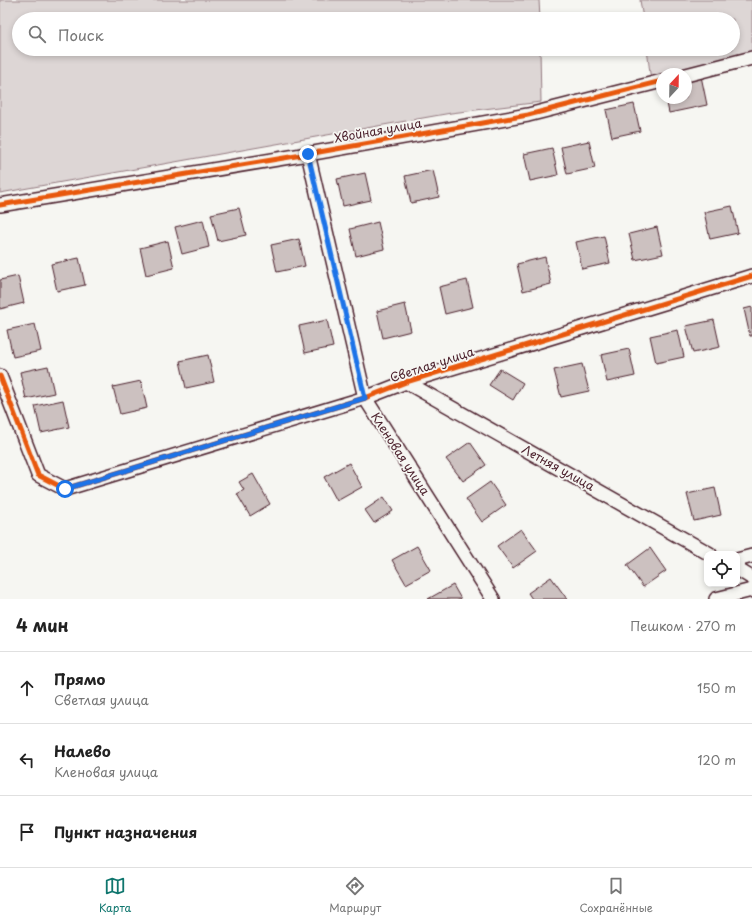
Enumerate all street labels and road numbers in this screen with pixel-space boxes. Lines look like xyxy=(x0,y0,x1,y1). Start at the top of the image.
street label: Хвойная улица xyxy=(332,113,424,147)
street label: Светлая улица xyxy=(387,342,476,386)
street label: Кленовая улица xyxy=(367,408,435,499)
street label: Летняя улица xyxy=(519,440,599,495)

